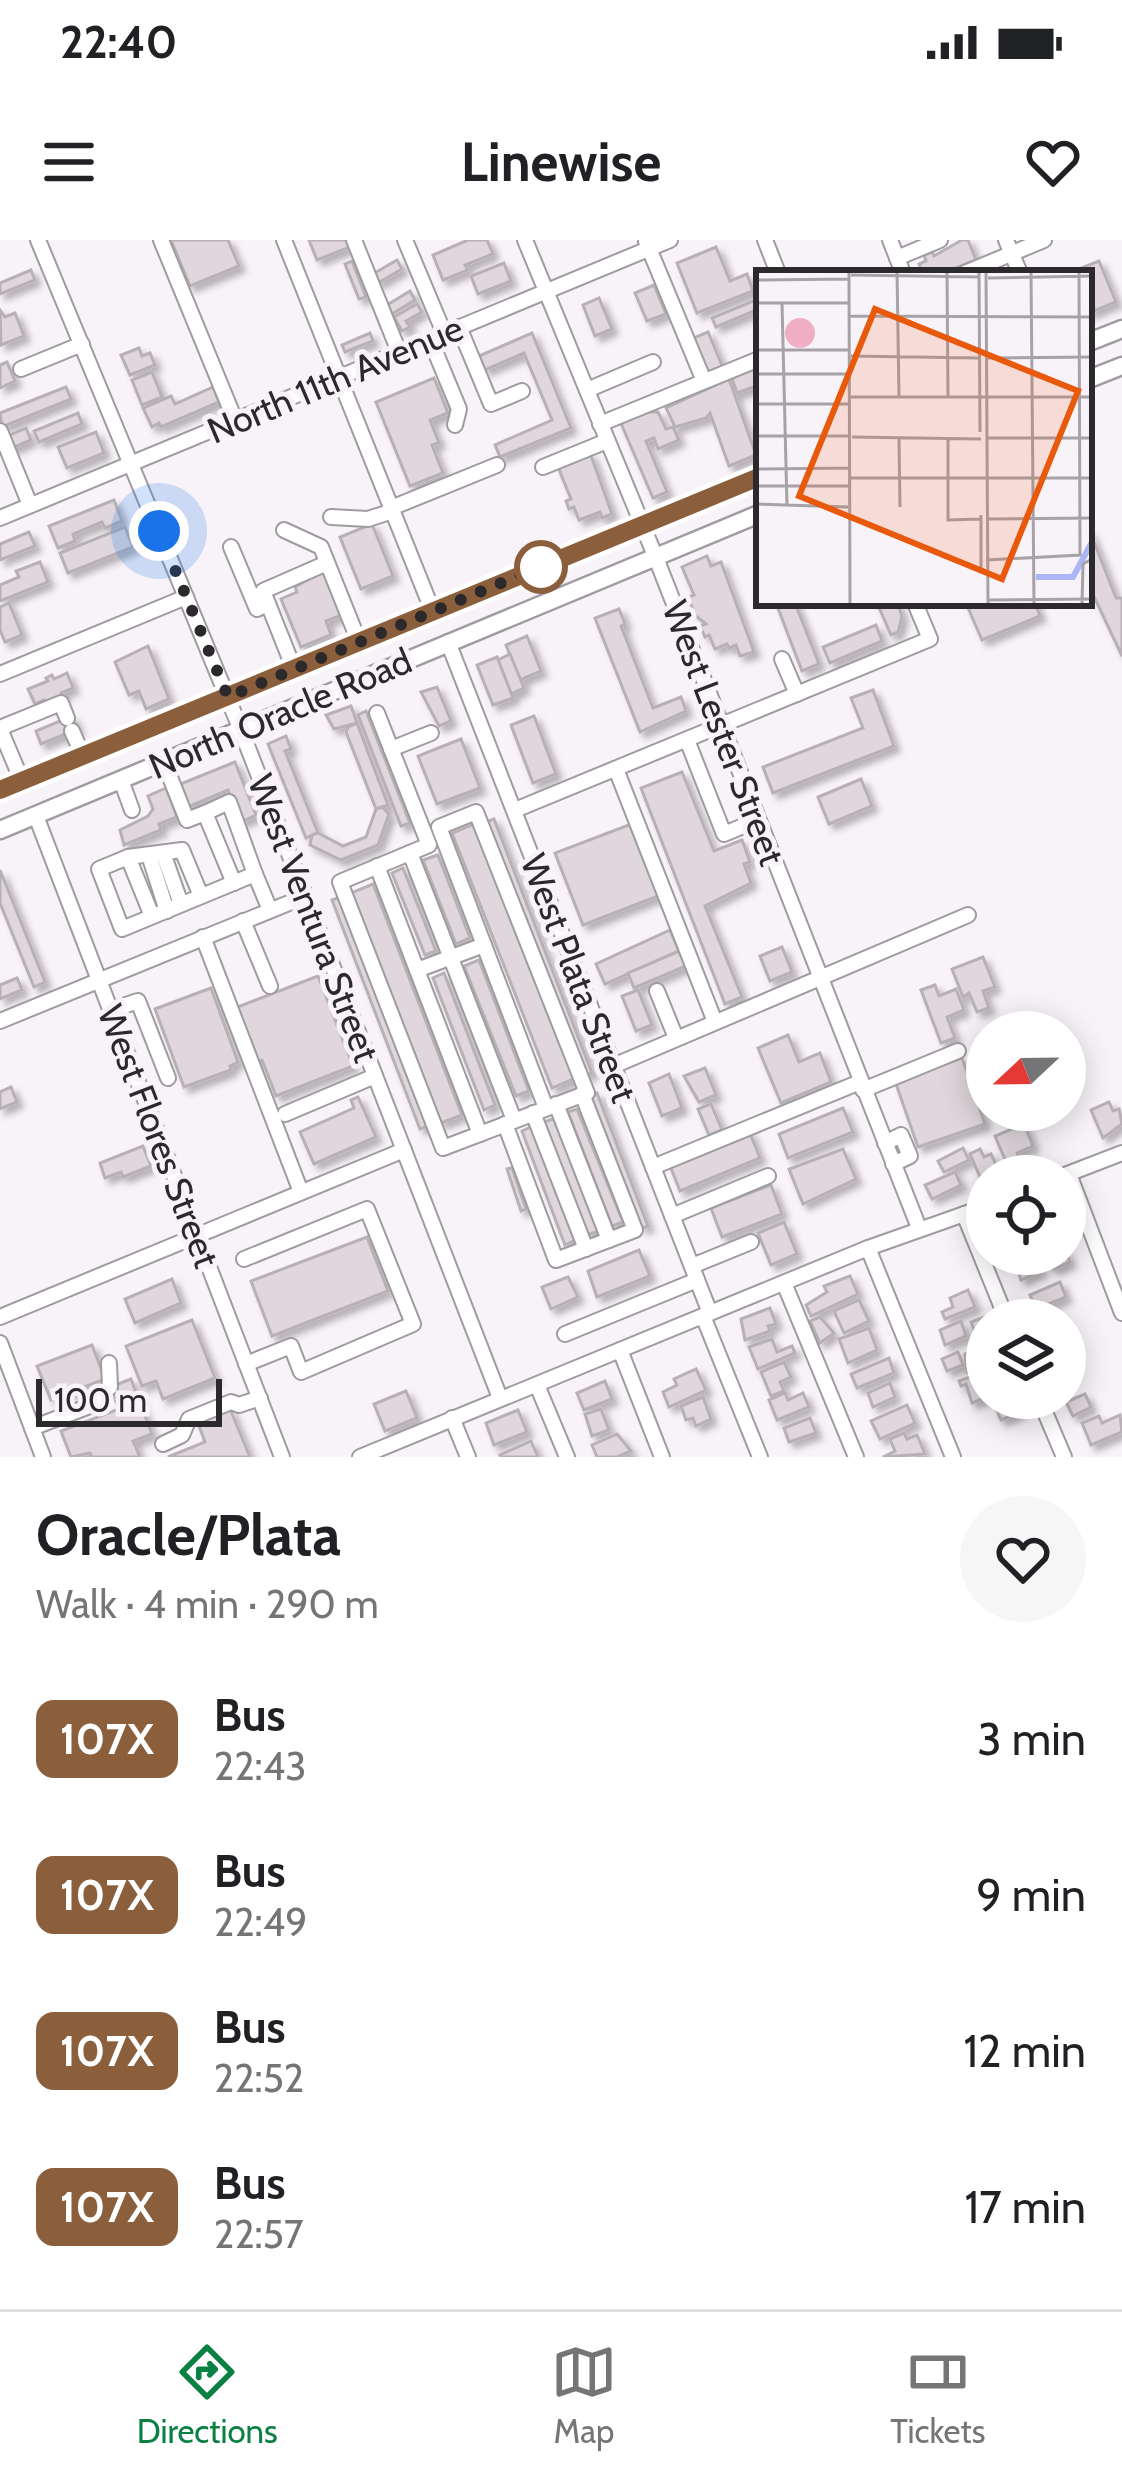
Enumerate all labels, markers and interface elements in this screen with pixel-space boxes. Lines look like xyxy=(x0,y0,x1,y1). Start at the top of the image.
text: 22:40 xyxy=(60,15,177,69)
icon: menu xyxy=(36,129,102,195)
text: Linewise xyxy=(461,129,661,195)
icon: heart xyxy=(1020,129,1086,195)
inset map xyxy=(756,270,1092,606)
street label: North 11th Avenue xyxy=(201,305,469,453)
your location xyxy=(129,501,189,561)
unlabelled marker xyxy=(516,542,566,592)
street label: West Lester Street xyxy=(653,595,795,871)
street label: North Oracle Road xyxy=(142,638,418,788)
street label: West Ventura Street xyxy=(239,768,389,1068)
street label: West Plata Street xyxy=(511,848,647,1108)
street label: West Flores Street xyxy=(89,998,229,1274)
north arrow xyxy=(966,1011,1086,1131)
map controls xyxy=(966,1011,1086,1419)
button: locate xyxy=(966,1155,1086,1275)
button: layers xyxy=(966,1299,1086,1419)
scale bar xyxy=(36,1373,222,1426)
text: 100 m xyxy=(54,1380,147,1420)
button: heart xyxy=(960,1496,1086,1622)
text: Oracle/Plata xyxy=(36,1500,341,1569)
text: Walk · 4 min · 290 m xyxy=(36,1580,379,1628)
text: Bus xyxy=(214,1688,286,1742)
text: 3 min xyxy=(977,1712,1086,1766)
text: 107X xyxy=(60,1713,154,1765)
text: 22:43 xyxy=(214,1742,306,1790)
text: Bus xyxy=(214,1844,286,1898)
text: 9 min xyxy=(976,1868,1086,1922)
text: 107X xyxy=(60,1869,154,1921)
text: 22:49 xyxy=(214,1898,307,1946)
text: Bus xyxy=(214,2000,286,2054)
text: 12 min xyxy=(963,2024,1086,2078)
text: 107X xyxy=(60,2025,154,2077)
text: 22:52 xyxy=(214,2054,304,2102)
text: Bus xyxy=(214,2156,286,2210)
text: 17 min xyxy=(964,2180,1086,2234)
text: 107X xyxy=(60,2181,154,2233)
text: 22:57 xyxy=(214,2210,303,2258)
tab: Directions xyxy=(137,2339,278,2451)
tab: Map xyxy=(551,2339,617,2451)
tab: Tickets xyxy=(890,2339,985,2451)

